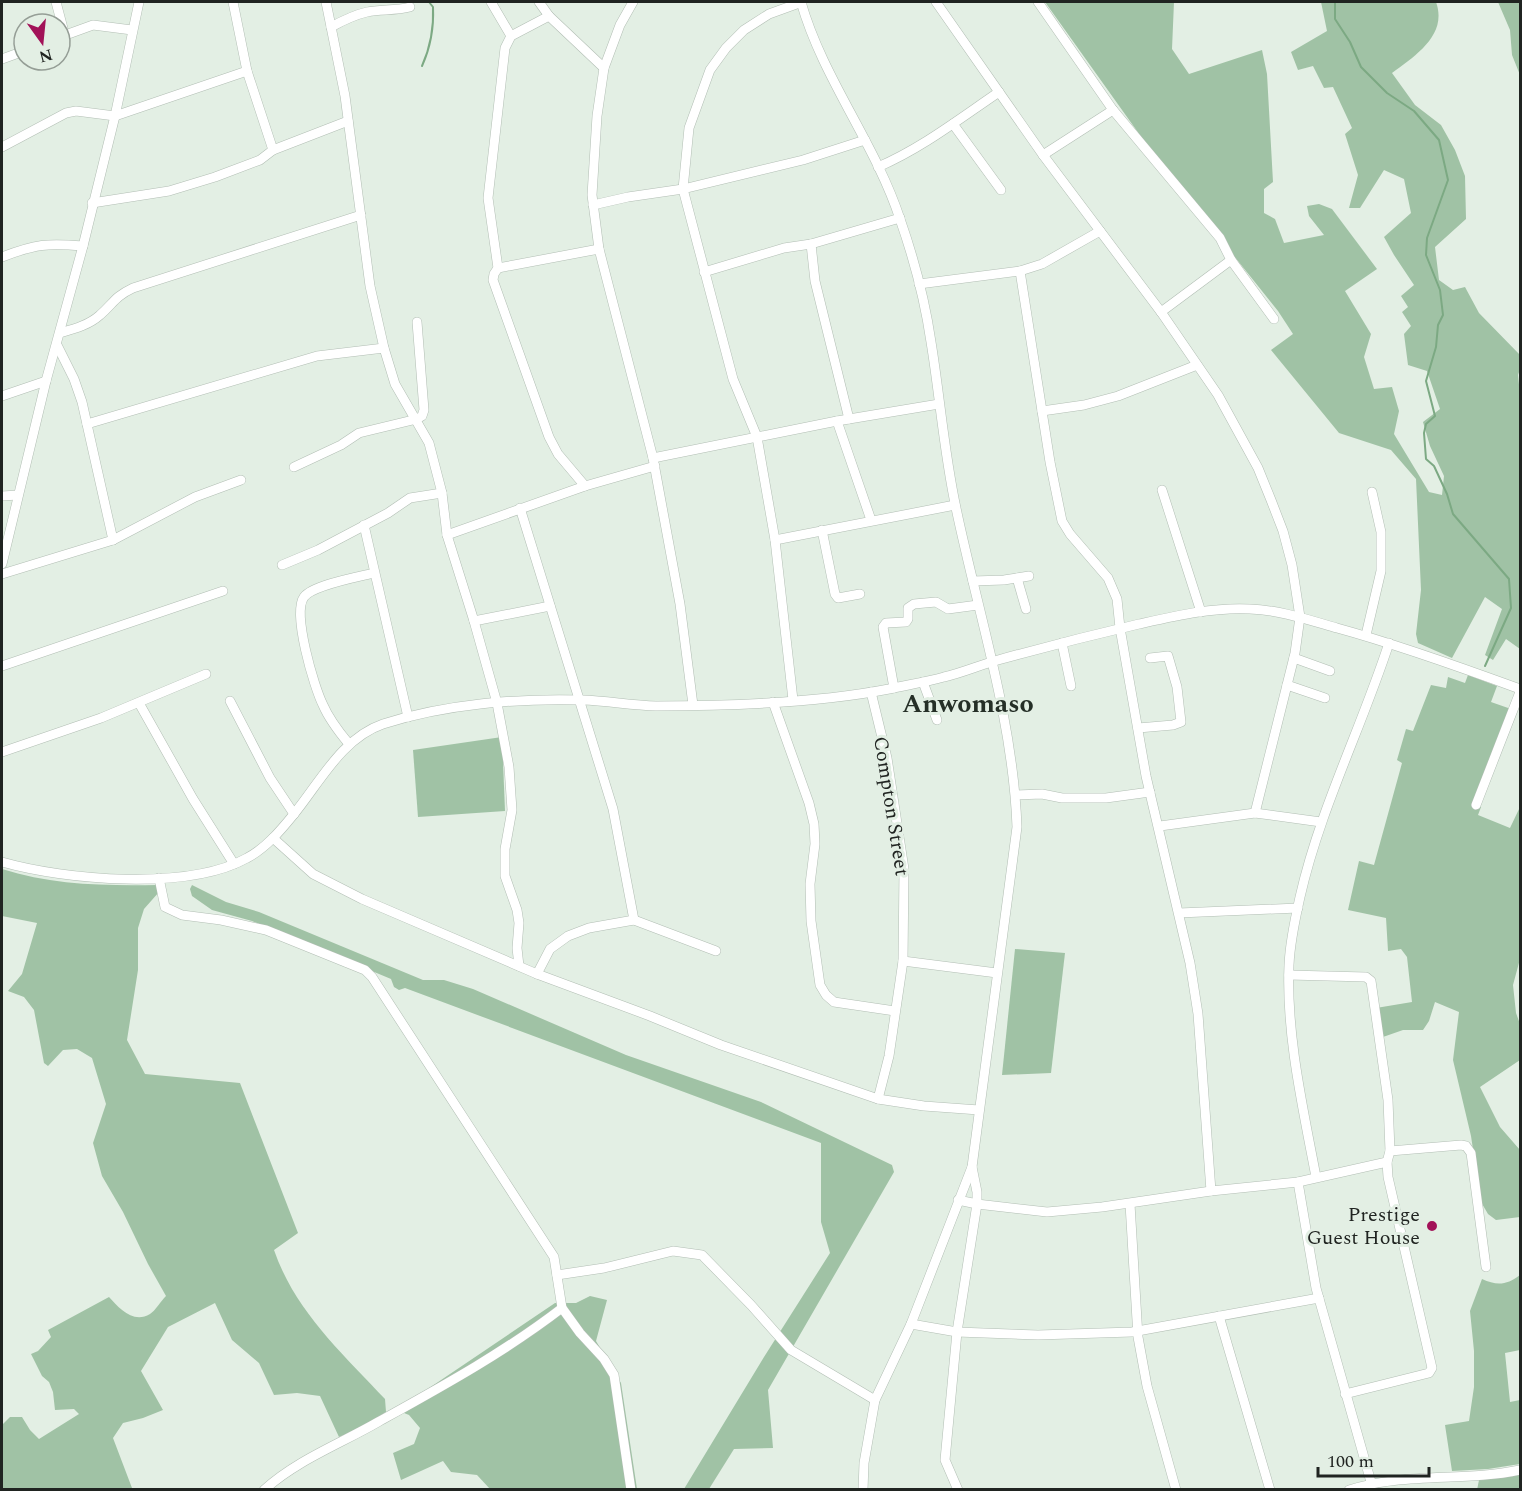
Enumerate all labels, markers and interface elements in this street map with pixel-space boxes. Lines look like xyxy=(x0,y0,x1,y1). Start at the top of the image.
north arrow xyxy=(12,12,72,72)
text: N xyxy=(36,42,55,69)
district label: Anwomaso xyxy=(902,684,1034,724)
street label: Compton Street xyxy=(865,734,917,878)
place label: Prestige Guest House xyxy=(1307,1200,1420,1253)
marker: Prestige Guest House xyxy=(1425,1219,1439,1233)
scale bar xyxy=(1318,1440,1429,1478)
text: 100 m xyxy=(1327,1448,1374,1475)

